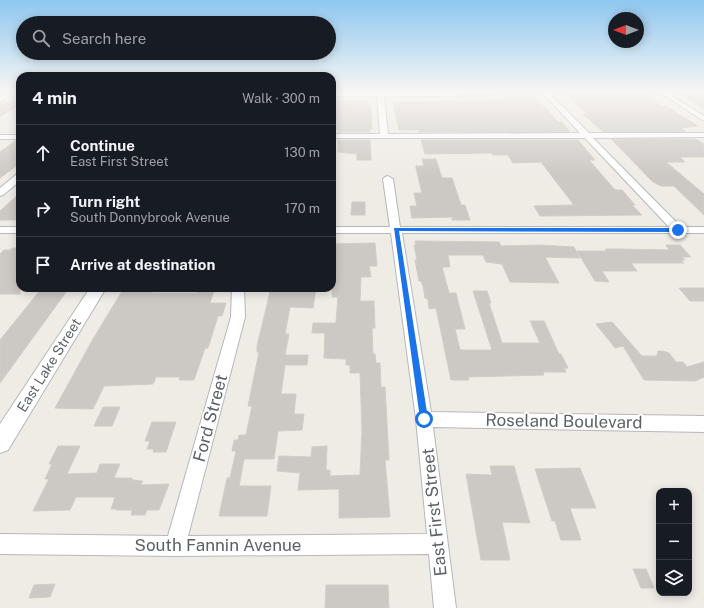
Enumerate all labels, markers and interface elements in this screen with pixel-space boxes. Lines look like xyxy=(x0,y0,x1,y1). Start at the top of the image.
north arrow xyxy=(608,12,644,48)
search box xyxy=(16,16,336,60)
icon: search xyxy=(30,27,52,49)
text: Search here xyxy=(62,30,146,47)
text: 4 min xyxy=(32,88,77,108)
text: Walk · 300 m xyxy=(242,91,320,106)
text: Continue xyxy=(70,137,135,154)
icon: ahead xyxy=(32,142,54,164)
text: 130 m xyxy=(284,145,320,160)
text: East First Street xyxy=(70,154,168,169)
text: Turn right xyxy=(70,193,140,210)
icon: right xyxy=(32,198,54,220)
text: 170 m xyxy=(285,201,320,216)
text: South Donnybrook Avenue xyxy=(70,210,230,225)
route end xyxy=(669,221,687,239)
icon: arrive xyxy=(32,254,54,276)
text: Arrive at destination xyxy=(70,256,215,273)
street label: East Lake Street xyxy=(14,315,84,415)
street label: Ford Street xyxy=(189,372,231,464)
route start xyxy=(415,410,433,428)
street label: Roseland Boulevard xyxy=(485,410,643,432)
street label: East First Street xyxy=(417,447,451,577)
map controls xyxy=(656,488,692,596)
button: + xyxy=(656,488,692,524)
button: − xyxy=(656,524,692,560)
street label: South Fannin Avenue xyxy=(135,535,301,555)
button: layers xyxy=(656,560,692,596)

